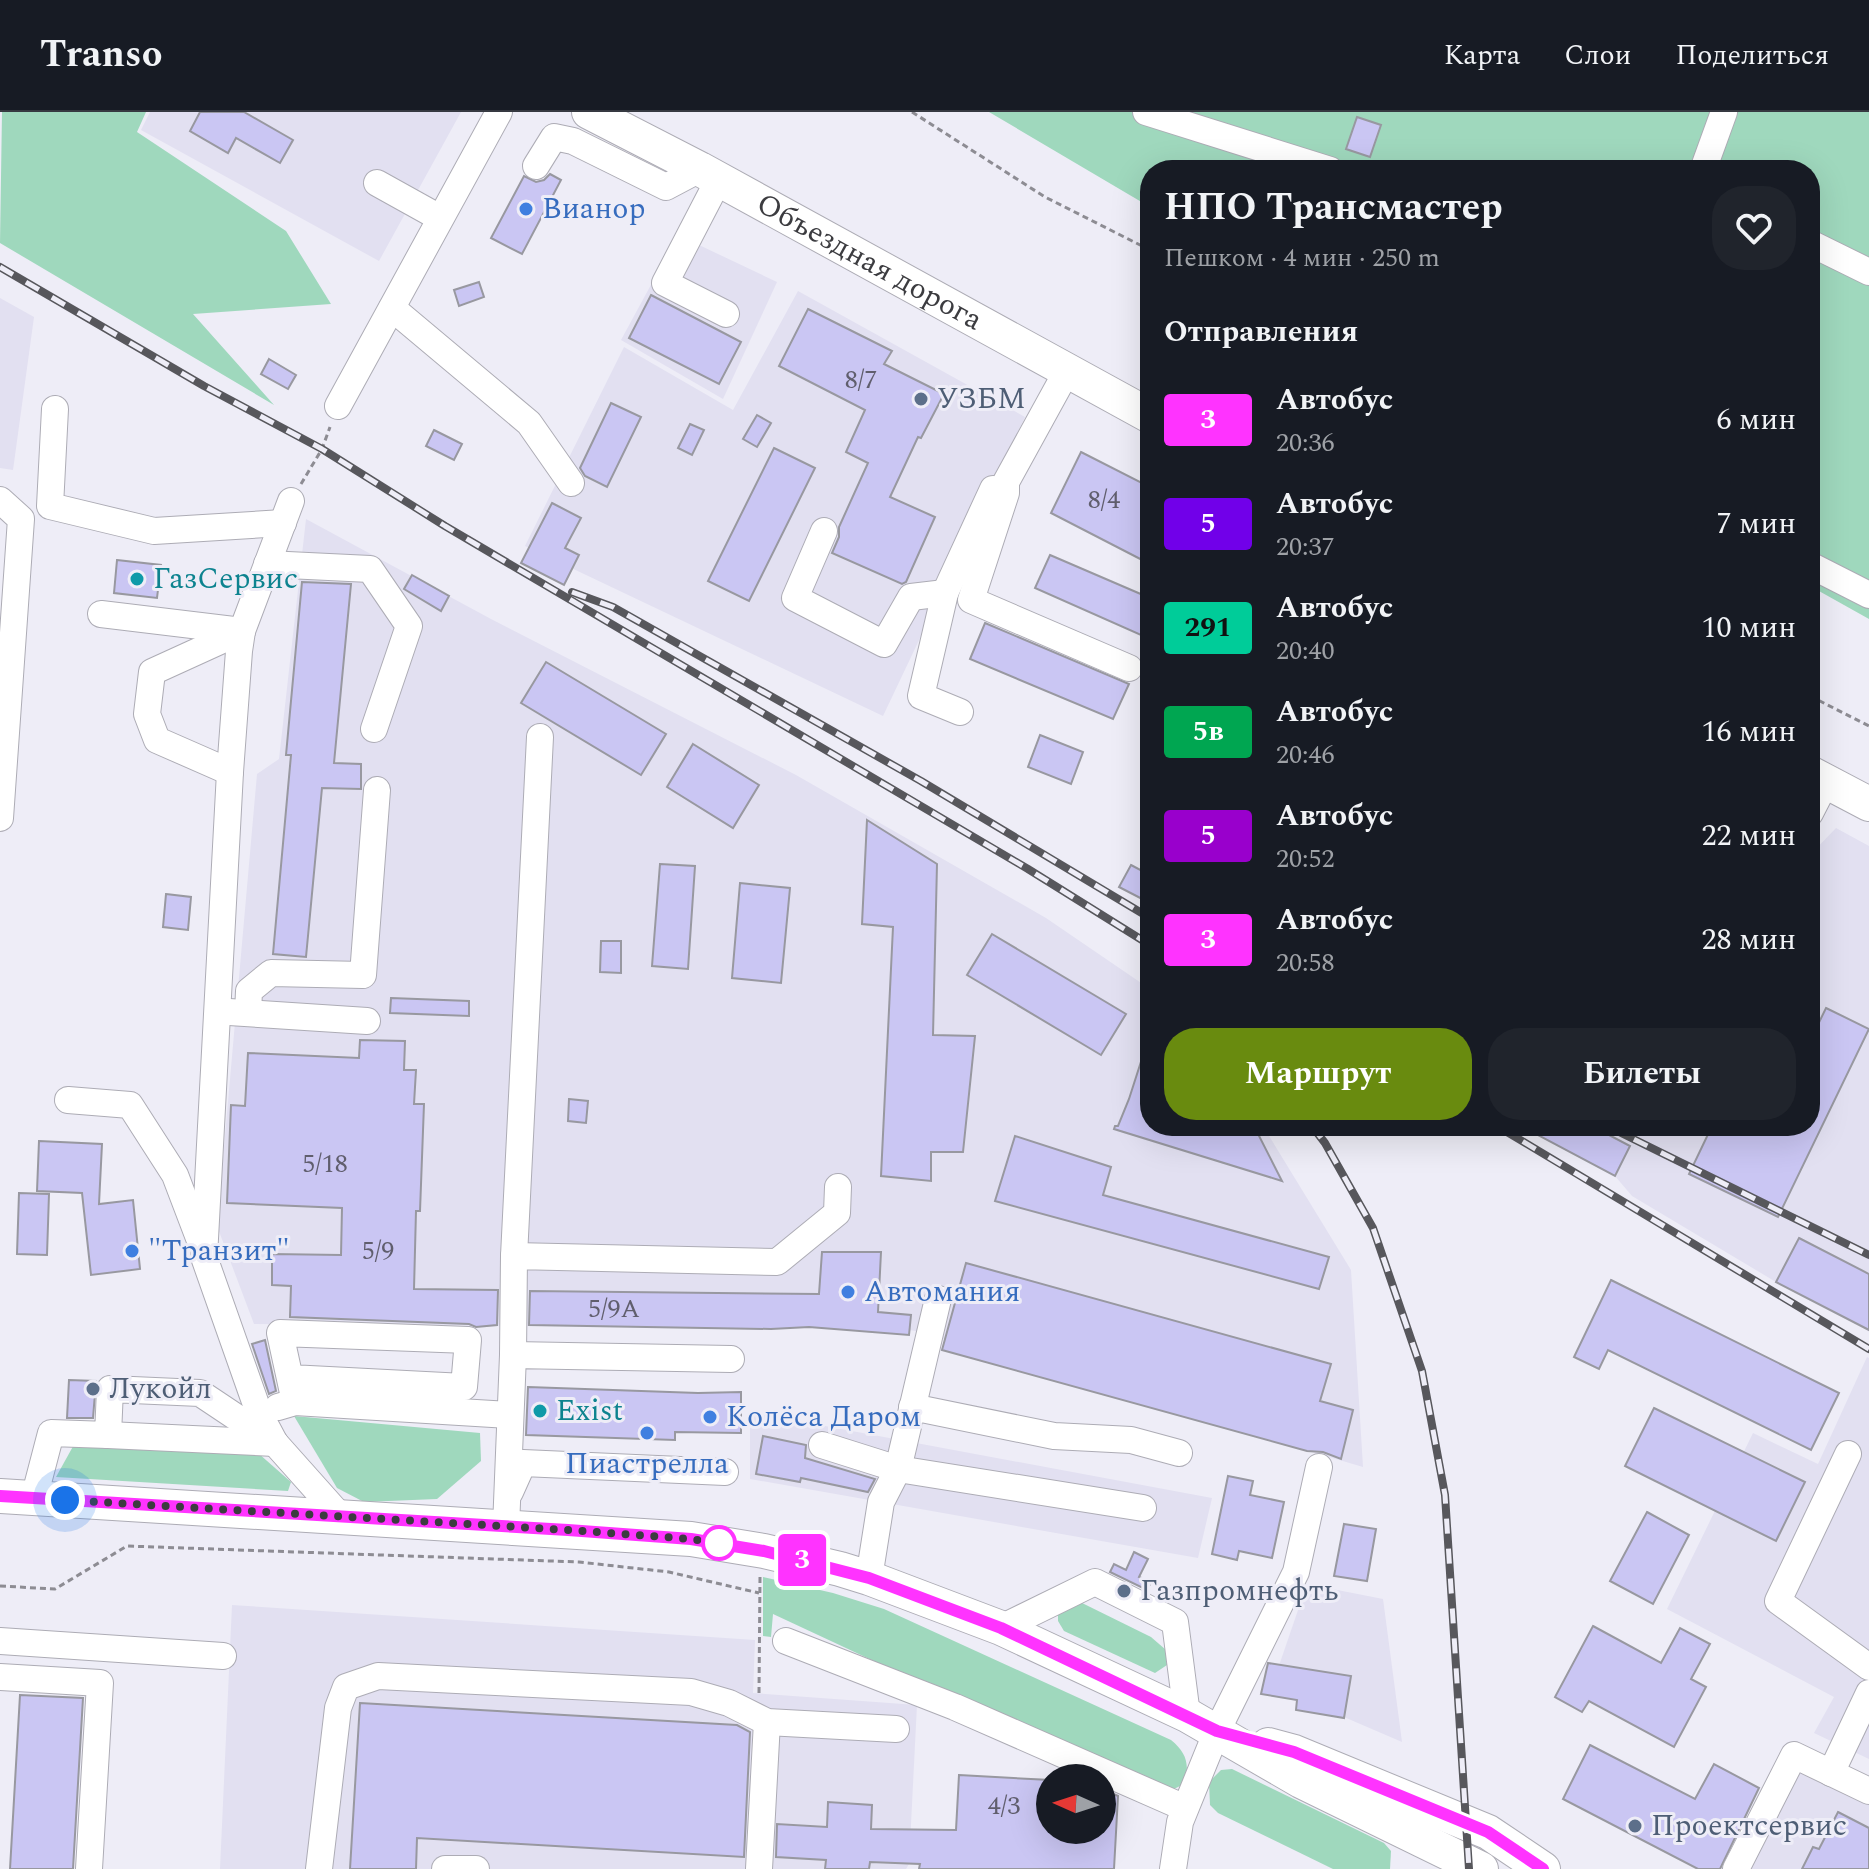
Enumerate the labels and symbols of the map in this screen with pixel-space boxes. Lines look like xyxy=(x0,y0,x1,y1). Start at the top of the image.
street label: Объездная дорога xyxy=(748,181,991,343)
place label: Вианор xyxy=(542,186,645,232)
marker: Вианор xyxy=(517,200,535,218)
house number: 8/7 xyxy=(845,360,877,400)
place label: УЗБМ xyxy=(937,376,1026,422)
marker: УЗБМ xyxy=(912,390,930,408)
house number: 8/4 xyxy=(1088,480,1120,520)
place label: ГазСервис xyxy=(153,556,298,602)
marker: ГазСервис xyxy=(128,570,146,588)
house number: 5/18 xyxy=(302,1144,348,1184)
place label: "Транзит" xyxy=(148,1228,290,1274)
house number: 5/9 xyxy=(362,1231,394,1271)
marker: "Транзит" xyxy=(123,1242,141,1260)
place label: Автомания xyxy=(864,1269,1020,1315)
marker: Автомания xyxy=(839,1283,857,1301)
house number: 5/9А xyxy=(588,1289,640,1329)
place label: Лукойл xyxy=(109,1366,212,1412)
marker: Лукойл xyxy=(84,1380,102,1398)
place label: Exist xyxy=(556,1388,623,1434)
place label: Колёса Даром xyxy=(726,1394,921,1440)
marker: Exist xyxy=(531,1402,549,1420)
marker: Колёса Даром xyxy=(701,1408,719,1426)
marker: Пиастрелла xyxy=(638,1424,656,1442)
place label: Пиастрелла xyxy=(565,1441,729,1487)
your location xyxy=(45,1480,85,1520)
unlabelled marker xyxy=(702,1526,736,1560)
line badge: 3 xyxy=(776,1534,828,1586)
place label: Газпромнефть xyxy=(1140,1568,1339,1614)
marker: Газпромнефть xyxy=(1115,1582,1133,1600)
north arrow xyxy=(1036,1764,1116,1844)
house number: 4/3 xyxy=(988,1786,1020,1826)
place label: Проектсервис xyxy=(1651,1803,1847,1849)
marker: Проектсервис xyxy=(1626,1817,1644,1835)

